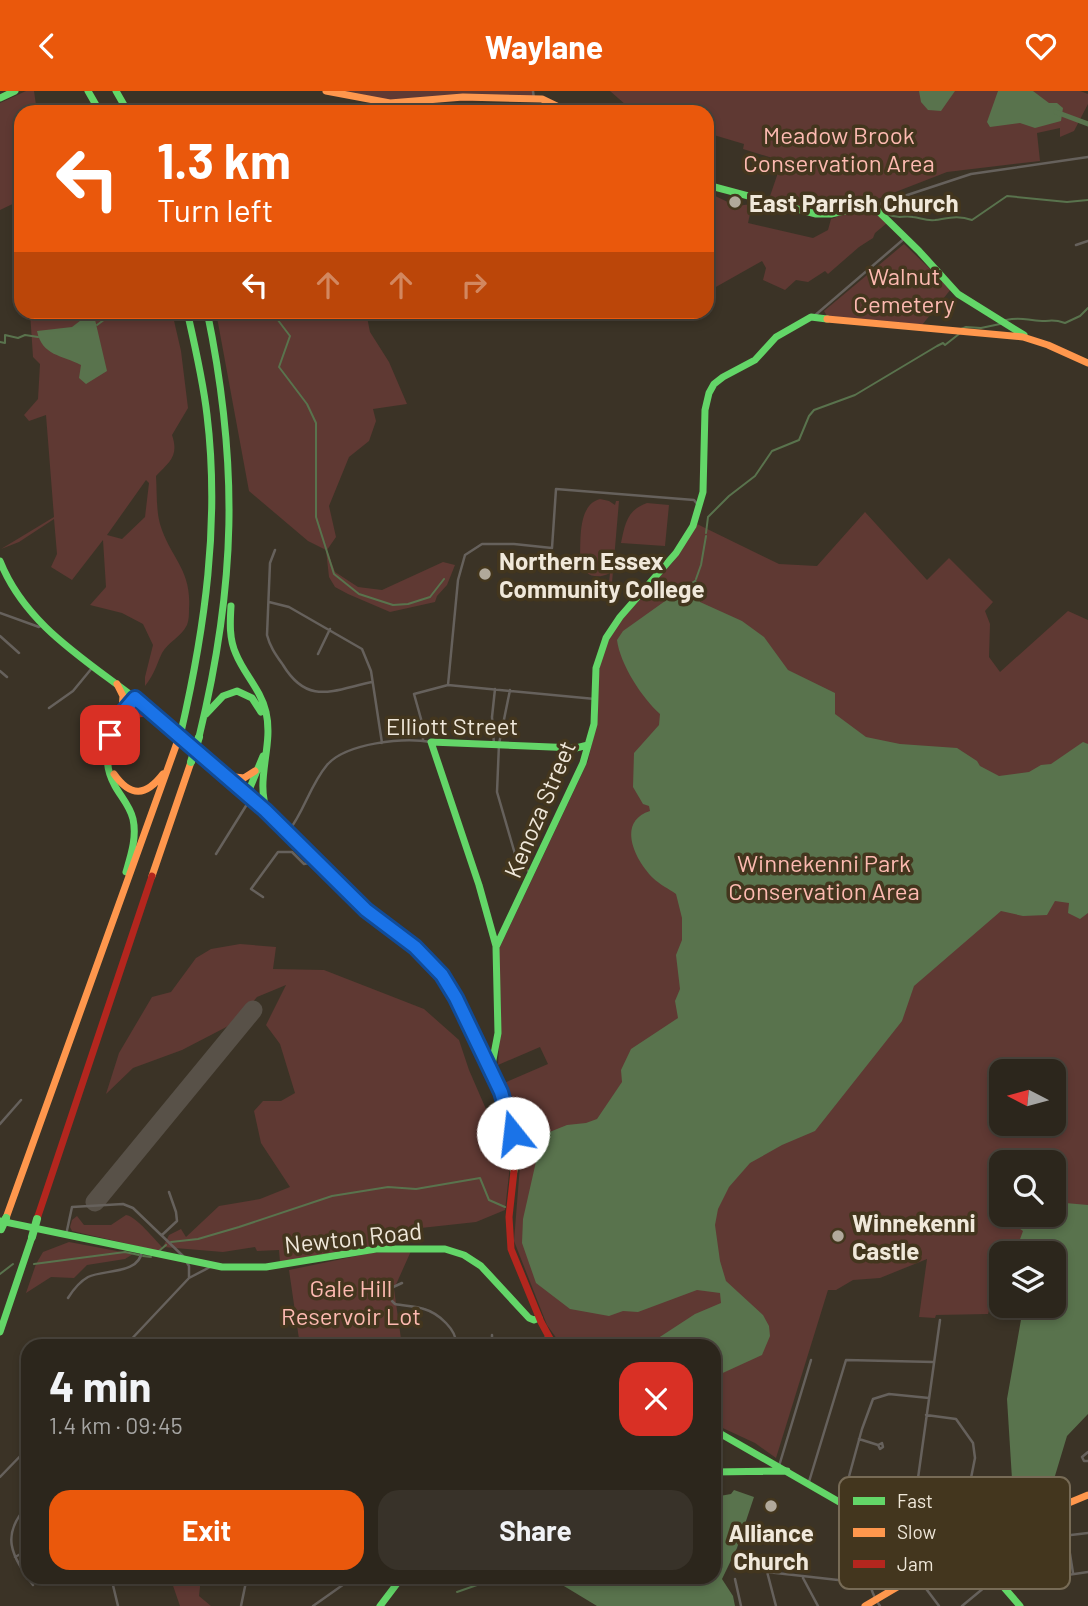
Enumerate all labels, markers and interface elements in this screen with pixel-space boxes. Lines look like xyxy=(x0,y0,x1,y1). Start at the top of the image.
icon: back xyxy=(28,27,66,65)
text: Waylane xyxy=(485,27,603,65)
icon: heart xyxy=(1022,27,1060,65)
park label: Meadow Brook Conservation Area xyxy=(743,120,935,177)
text: 1.3 km xyxy=(157,130,291,189)
icon: left xyxy=(42,133,133,224)
place label: East Parrish Church xyxy=(749,188,959,217)
text: Turn left xyxy=(157,190,274,228)
marker: East Parrish Church xyxy=(727,194,743,210)
park label: Walnut Cemetery xyxy=(853,261,955,318)
icon: left xyxy=(236,266,274,304)
icon: ahead xyxy=(309,266,347,304)
icon: ahead xyxy=(382,266,420,304)
icon: right xyxy=(455,266,493,304)
place label: Northern Essex Community College xyxy=(499,546,705,603)
marker: Northern Essex Community College xyxy=(477,566,493,582)
pin xyxy=(80,705,140,765)
street label: Elliott Street xyxy=(386,711,518,740)
icon: arrive xyxy=(91,716,129,754)
street label: Kenoza Street xyxy=(497,736,581,882)
park label: Winnekenni Park Conservation Area xyxy=(728,848,920,905)
north arrow xyxy=(989,1059,1066,1136)
map controls xyxy=(989,1059,1066,1318)
position arrow xyxy=(476,1096,550,1170)
button: search xyxy=(989,1150,1066,1227)
place label: Winnekenni Castle xyxy=(852,1208,976,1265)
street label: Newton Road xyxy=(283,1215,423,1259)
marker: Winnekenni Castle xyxy=(830,1228,846,1244)
button: layers xyxy=(989,1241,1066,1318)
park label: Gale Hill Reservoir Lot xyxy=(281,1273,421,1330)
text: 4 min xyxy=(49,1360,152,1410)
button: close xyxy=(619,1362,693,1436)
text: 1.4 km · 09:45 xyxy=(49,1411,183,1439)
legend xyxy=(839,1477,1070,1589)
text: Fast xyxy=(897,1489,933,1512)
button: Exit xyxy=(49,1490,364,1570)
button: Share xyxy=(378,1490,693,1570)
marker: Alliance Church xyxy=(763,1498,779,1514)
place label: Alliance Church xyxy=(728,1518,814,1575)
text: Slow xyxy=(897,1520,936,1543)
text: Jam xyxy=(897,1552,933,1575)

